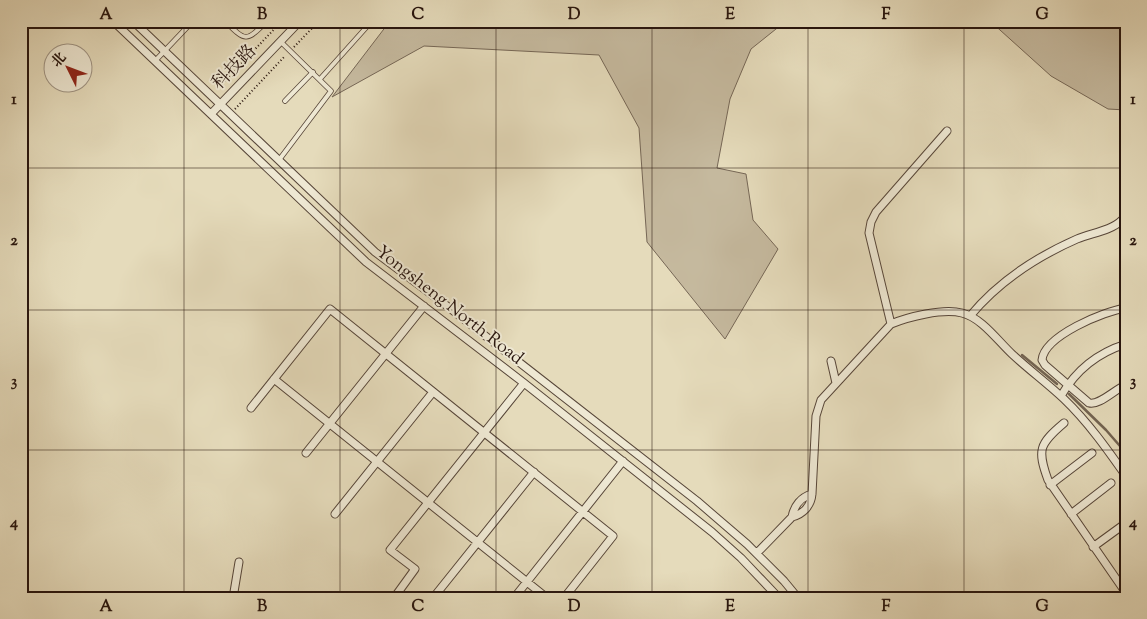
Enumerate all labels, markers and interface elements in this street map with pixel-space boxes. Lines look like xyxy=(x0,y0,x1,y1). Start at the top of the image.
text: A xyxy=(100,4,113,27)
text: B xyxy=(257,4,267,27)
text: C xyxy=(412,4,425,27)
text: D xyxy=(568,4,581,27)
text: E xyxy=(725,4,735,27)
text: F xyxy=(882,4,891,27)
text: G xyxy=(1035,4,1049,27)
street label: 科技路 xyxy=(207,40,263,96)
north arrow xyxy=(42,42,92,92)
text: 北 xyxy=(48,49,72,73)
text: 1 xyxy=(11,89,17,112)
text: 1 xyxy=(1130,89,1136,112)
text: 2 xyxy=(10,230,18,253)
text: 2 xyxy=(1129,230,1137,253)
street label: Yongsheng North Road xyxy=(370,240,528,372)
text: 3 xyxy=(11,371,18,394)
text: 3 xyxy=(1130,371,1137,394)
text: 4 xyxy=(9,512,18,535)
text: 4 xyxy=(1128,512,1137,535)
text: A xyxy=(100,596,113,619)
text: B xyxy=(257,596,267,619)
text: C xyxy=(412,596,425,619)
text: D xyxy=(568,596,581,619)
text: E xyxy=(725,596,735,619)
text: F xyxy=(882,596,891,619)
text: G xyxy=(1035,596,1049,619)

